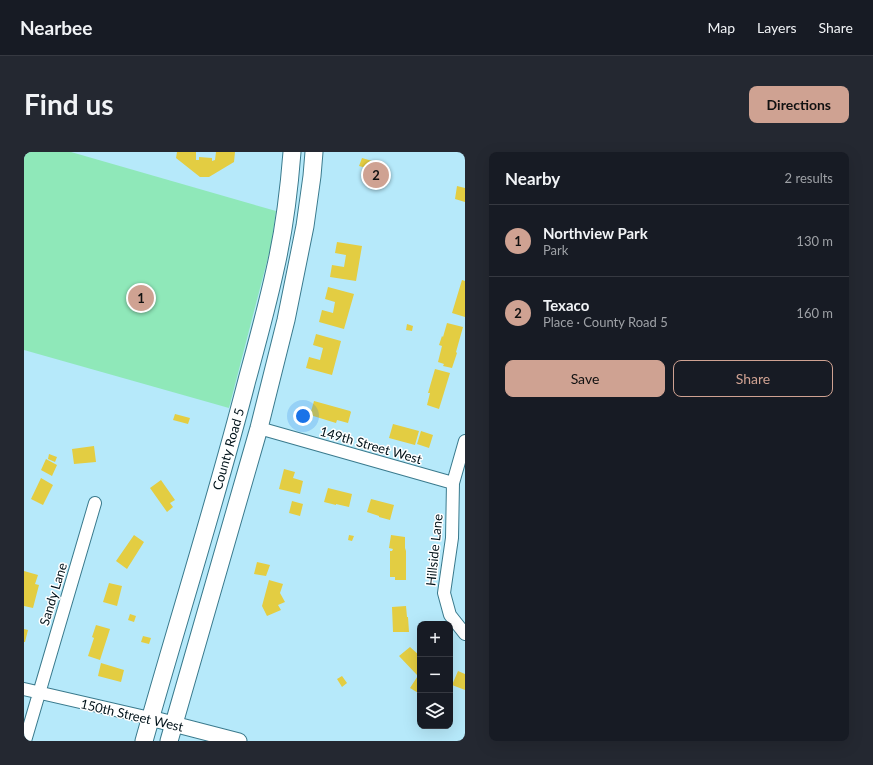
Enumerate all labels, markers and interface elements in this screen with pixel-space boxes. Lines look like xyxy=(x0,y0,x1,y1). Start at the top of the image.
text: Nearbee xyxy=(20,16,92,39)
text: Map xyxy=(707,19,735,36)
text: Layers xyxy=(757,19,797,36)
text: Share xyxy=(819,19,853,36)
button: Directions xyxy=(749,86,849,123)
text: Find us xyxy=(24,87,114,121)
pin: 2 xyxy=(363,160,389,190)
text: Nearby xyxy=(505,168,560,189)
text: 2 results xyxy=(785,170,833,186)
text: Northview Park xyxy=(543,224,648,242)
text: 1 xyxy=(514,233,522,249)
text: 130 m xyxy=(796,233,833,249)
text: Park xyxy=(543,242,568,258)
pin: 1 xyxy=(128,283,154,313)
text: Texaco xyxy=(543,296,589,314)
text: 2 xyxy=(514,305,522,321)
text: 160 m xyxy=(796,305,833,321)
text: Place · County Road 5 xyxy=(543,314,668,330)
button: Save xyxy=(505,360,665,397)
button: Share xyxy=(673,360,833,397)
street label: County Road 5 xyxy=(209,406,247,492)
your location xyxy=(293,406,313,426)
street label: 149th Street West xyxy=(318,423,424,467)
street label: Hillside Lane xyxy=(422,513,446,587)
street label: Sandy Lane xyxy=(36,560,70,627)
map controls xyxy=(417,621,453,729)
button: + xyxy=(417,621,453,657)
button: − xyxy=(417,657,453,693)
button: layers xyxy=(417,693,453,729)
street label: 150th Street West xyxy=(79,695,185,735)

